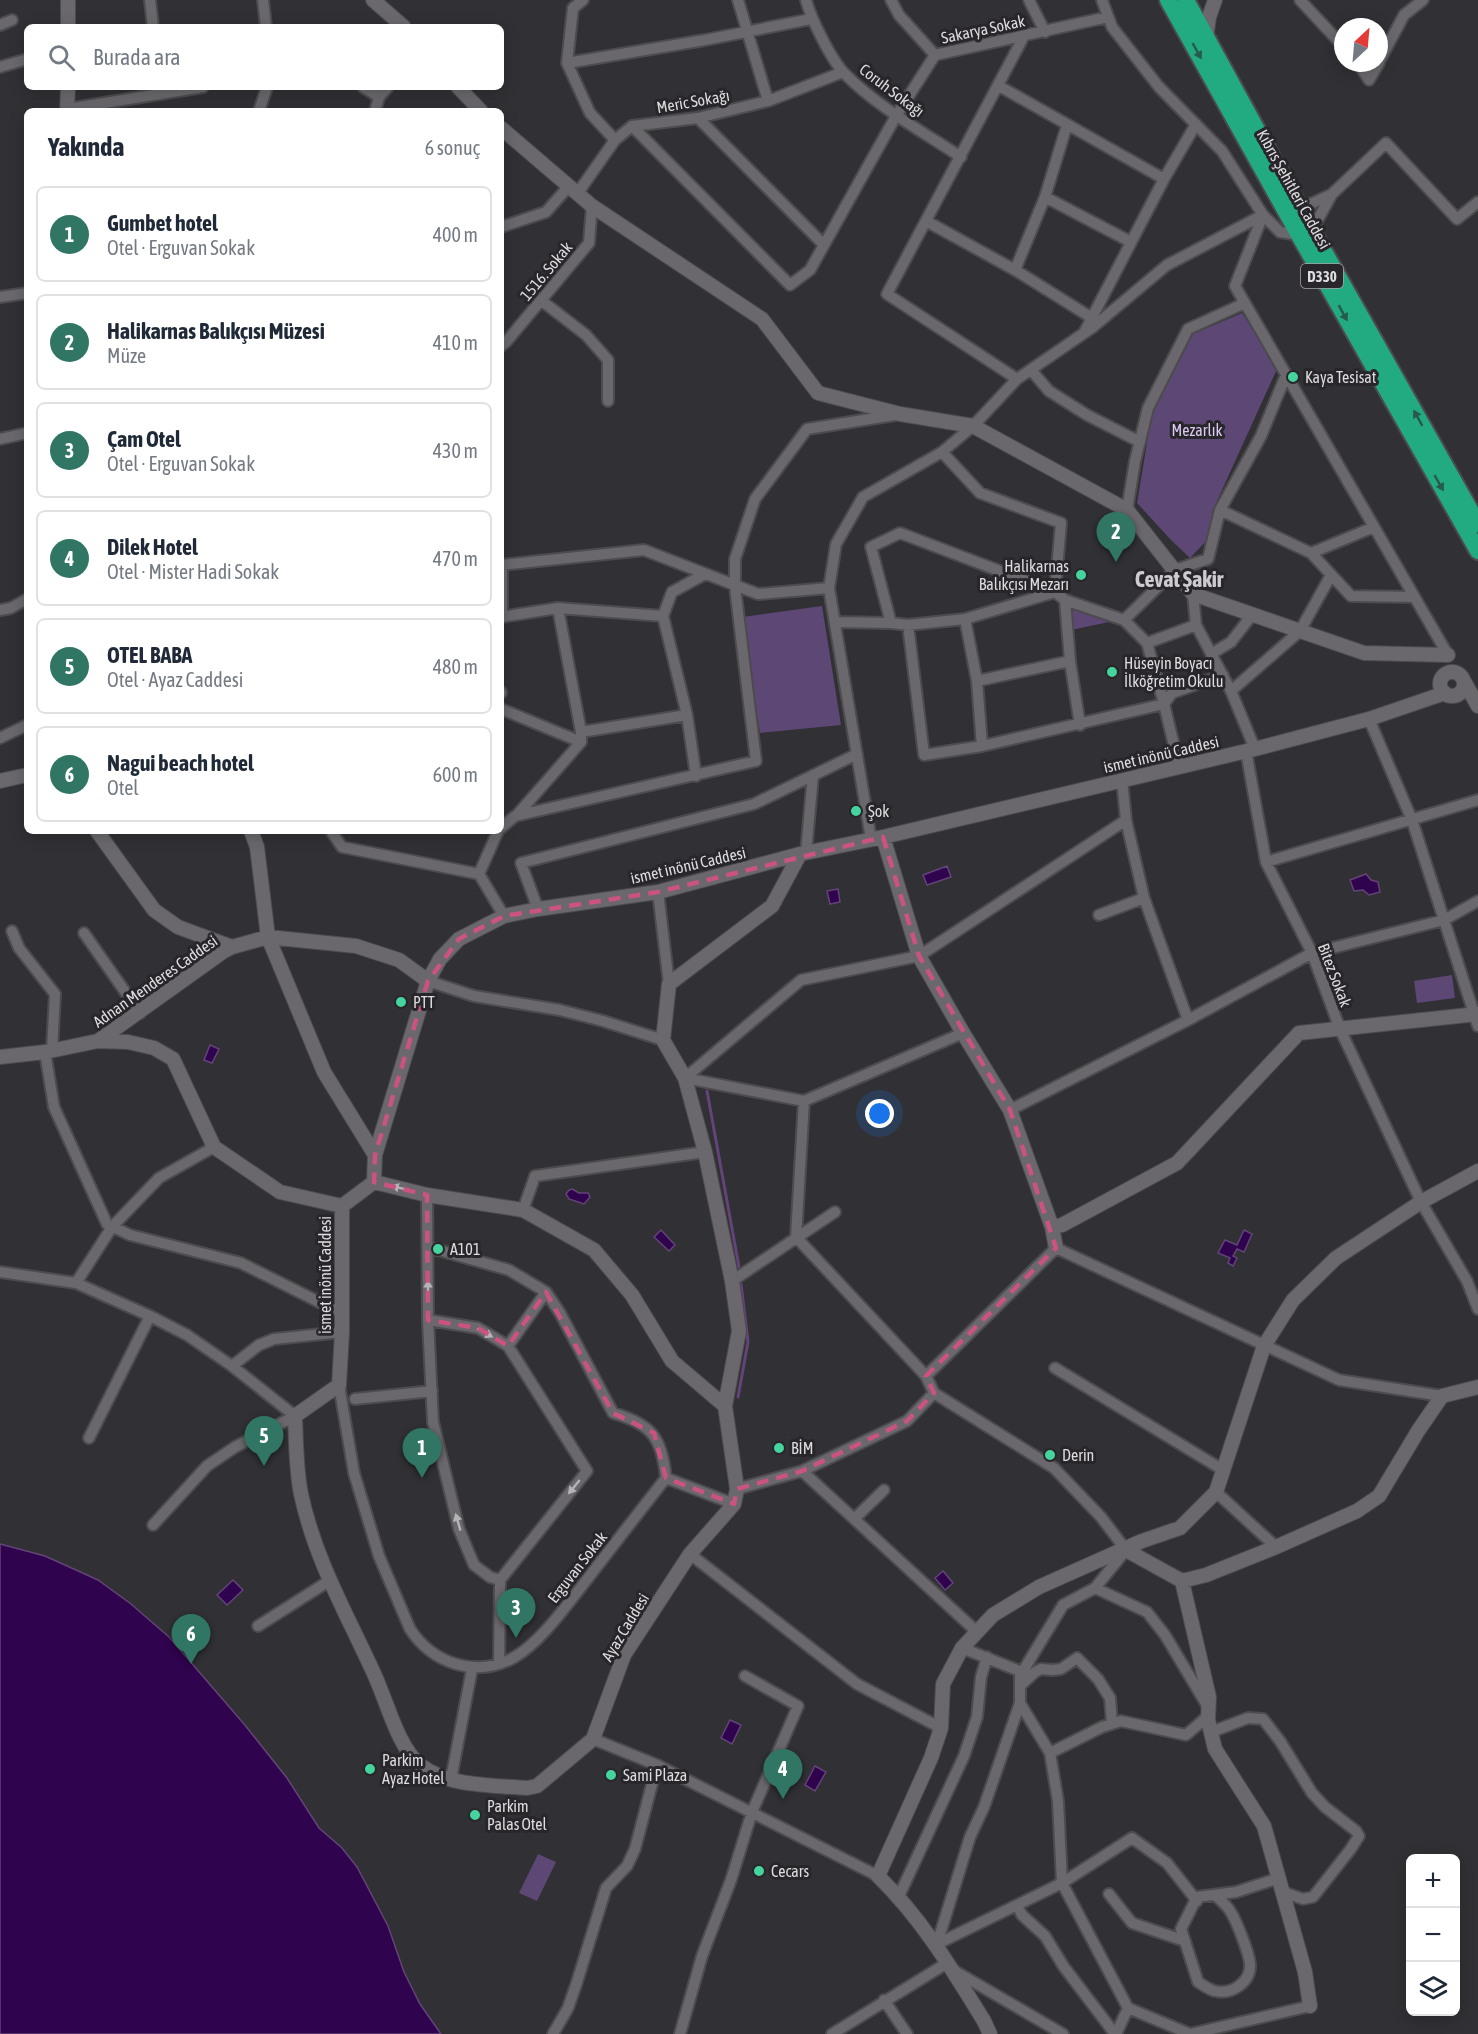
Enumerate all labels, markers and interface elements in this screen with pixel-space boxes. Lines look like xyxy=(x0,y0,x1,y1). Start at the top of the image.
street label: Sakarya Sokak xyxy=(939,11,1027,48)
north arrow xyxy=(1334,18,1388,72)
search box xyxy=(24,24,504,90)
icon: search xyxy=(45,41,78,74)
one-way arrow xyxy=(1192,43,1202,60)
text: Burada ara xyxy=(93,44,181,70)
street label: Coruh Sokağı xyxy=(855,60,928,121)
street label: Meric Sokağı xyxy=(655,86,731,117)
street label: Kıbrıs Şehitleri Caddesi xyxy=(1253,126,1334,252)
text: Yakında xyxy=(48,132,124,162)
text: 6 sonuç xyxy=(425,136,480,159)
text: Gumbet hotel xyxy=(107,210,218,236)
text: 1 xyxy=(65,223,74,246)
text: 400 m xyxy=(433,223,478,246)
text: Otel · Erguvan Sokak xyxy=(107,236,255,259)
street label: 1516. Sokak xyxy=(516,238,576,304)
road number: D330 xyxy=(1301,264,1343,288)
one-way arrow xyxy=(1337,305,1348,321)
text: Halikarnas Balıkçısı Müzesi xyxy=(107,318,325,344)
text: 2 xyxy=(65,331,74,354)
text: 410 m xyxy=(433,331,478,354)
text: Müze xyxy=(107,344,146,367)
place label: Kaya Tesisat xyxy=(1305,368,1377,387)
marker: Kaya Tesisat xyxy=(1286,370,1300,384)
one-way arrow xyxy=(1413,409,1423,426)
park label: Mezarlık xyxy=(1172,421,1222,439)
text: Çam Otel xyxy=(107,426,181,452)
text: 3 xyxy=(65,439,74,462)
text: 430 m xyxy=(433,439,478,462)
text: Otel · Erguvan Sokak xyxy=(107,452,255,475)
one-way arrow xyxy=(1434,475,1444,492)
pin: 2 xyxy=(1096,512,1136,562)
text: Dilek Hotel xyxy=(107,534,198,560)
text: 4 xyxy=(65,547,74,570)
text: 470 m xyxy=(433,547,478,570)
place label: Halikarnas Balıkçısı Mezarı xyxy=(979,557,1069,594)
text: Otel · Mister Hadi Sokak xyxy=(107,560,279,583)
district label: Cevat Şakir xyxy=(1135,566,1224,592)
marker: Halikarnas Balıkçısı Mezarı xyxy=(1074,568,1088,582)
text: OTEL BABA xyxy=(107,642,192,668)
place label: Hüseyin Boyacı İlköğretim Okulu xyxy=(1124,654,1224,691)
text: 5 xyxy=(65,655,74,678)
text: 480 m xyxy=(433,655,478,678)
marker: Hüseyin Boyacı İlköğretim Okulu xyxy=(1105,665,1119,679)
text: Otel · Ayaz Caddesi xyxy=(107,668,243,691)
street label: ismet inönü Caddesi xyxy=(1102,732,1220,776)
text: Nagui beach hotel xyxy=(107,750,254,776)
text: 6 xyxy=(65,763,74,786)
text: 600 m xyxy=(433,763,478,786)
text: Otel xyxy=(107,776,139,799)
place label: Şok xyxy=(868,802,889,821)
marker: Şok xyxy=(849,804,863,818)
street label: ismet inönü Caddesi xyxy=(629,843,747,887)
street label: Adnan Menderes Caddesi xyxy=(89,931,221,1031)
street label: Bitez Sokak xyxy=(1315,941,1355,1009)
place label: PTT xyxy=(413,993,435,1011)
marker: PTT xyxy=(394,995,408,1009)
your location xyxy=(865,1099,894,1128)
one-way arrow xyxy=(391,1183,409,1193)
street label: ismet inönü Caddesi xyxy=(316,1216,334,1334)
place label: A101 xyxy=(450,1240,480,1258)
marker: A101 xyxy=(431,1242,445,1256)
one-way arrow xyxy=(423,1279,433,1298)
one-way arrow xyxy=(477,1328,494,1338)
pin: 5 xyxy=(244,1416,284,1466)
pin: 1 xyxy=(402,1428,442,1478)
place label: BİM xyxy=(791,1439,813,1457)
marker: BİM xyxy=(772,1441,786,1455)
place label: Derin xyxy=(1062,1446,1094,1464)
marker: Derin xyxy=(1043,1448,1057,1462)
one-way arrow xyxy=(568,1479,581,1495)
one-way arrow xyxy=(453,1513,462,1531)
street label: Erguvan Sokak xyxy=(544,1528,611,1607)
pin: 3 xyxy=(496,1588,536,1638)
street label: Ayaz Caddesi xyxy=(598,1590,653,1665)
pin: 6 xyxy=(172,1614,210,1664)
pin: 4 xyxy=(764,1750,802,1799)
place label: Parkim Ayaz Hotel xyxy=(382,1751,445,1788)
marker: Parkim Ayaz Hotel xyxy=(363,1762,377,1776)
place label: Sami Plaza xyxy=(623,1766,687,1784)
marker: Sami Plaza xyxy=(604,1768,618,1782)
place label: Parkim Palas Otel xyxy=(487,1797,548,1833)
marker: Parkim Palas Otel xyxy=(468,1808,482,1822)
map controls xyxy=(1406,1854,1460,2016)
button: + xyxy=(1406,1854,1460,1908)
place label: Cecars xyxy=(771,1862,809,1880)
marker: Cecars xyxy=(752,1864,766,1878)
button: − xyxy=(1406,1908,1460,1962)
button: layers xyxy=(1406,1962,1460,2016)

